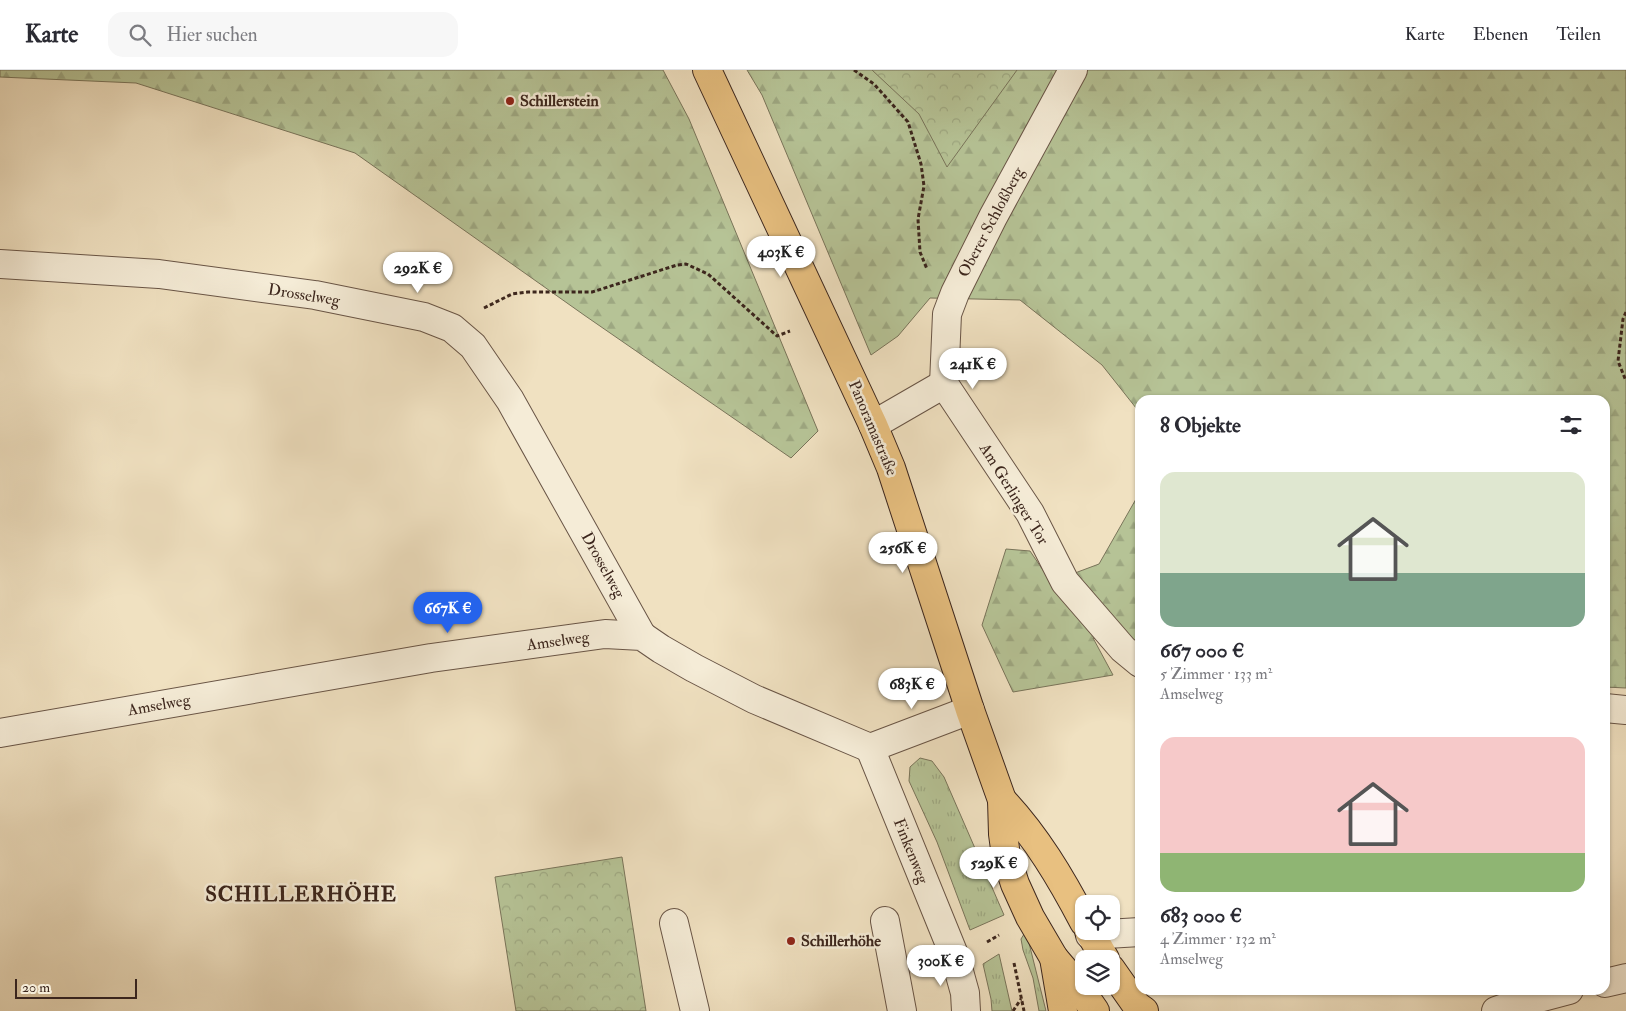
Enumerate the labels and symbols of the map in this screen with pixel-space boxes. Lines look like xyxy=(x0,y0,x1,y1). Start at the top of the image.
place label: Schillerstein xyxy=(520,91,599,111)
marker: Schillerstein xyxy=(504,95,516,107)
street label: Oberer Schloßberg xyxy=(954,163,1029,280)
pin: 403K € xyxy=(740,236,822,278)
pin: 292K € xyxy=(377,252,459,294)
street label: Drosselweg xyxy=(267,279,343,311)
pin: 241K € xyxy=(932,348,1014,390)
street label: Panoramastraße xyxy=(844,377,902,479)
street label: Am Gerlinger Tor xyxy=(974,439,1053,548)
street label: Drosselweg xyxy=(577,528,630,603)
pin: 256K € xyxy=(862,532,944,574)
pin: 667K € xyxy=(407,592,489,634)
street label: Amselweg xyxy=(524,627,592,655)
pin: 683K € xyxy=(871,668,953,710)
street label: Amselweg xyxy=(125,689,193,720)
street label: Finkenweg xyxy=(889,815,934,888)
pin: 529K € xyxy=(953,846,1035,889)
district label: SCHILLERHÖHE xyxy=(205,881,397,908)
place label: Schillerhöhe xyxy=(801,931,881,951)
marker: Schillerhöhe xyxy=(785,935,797,947)
pin: 300K € xyxy=(900,944,982,987)
scale bar xyxy=(15,976,138,999)

